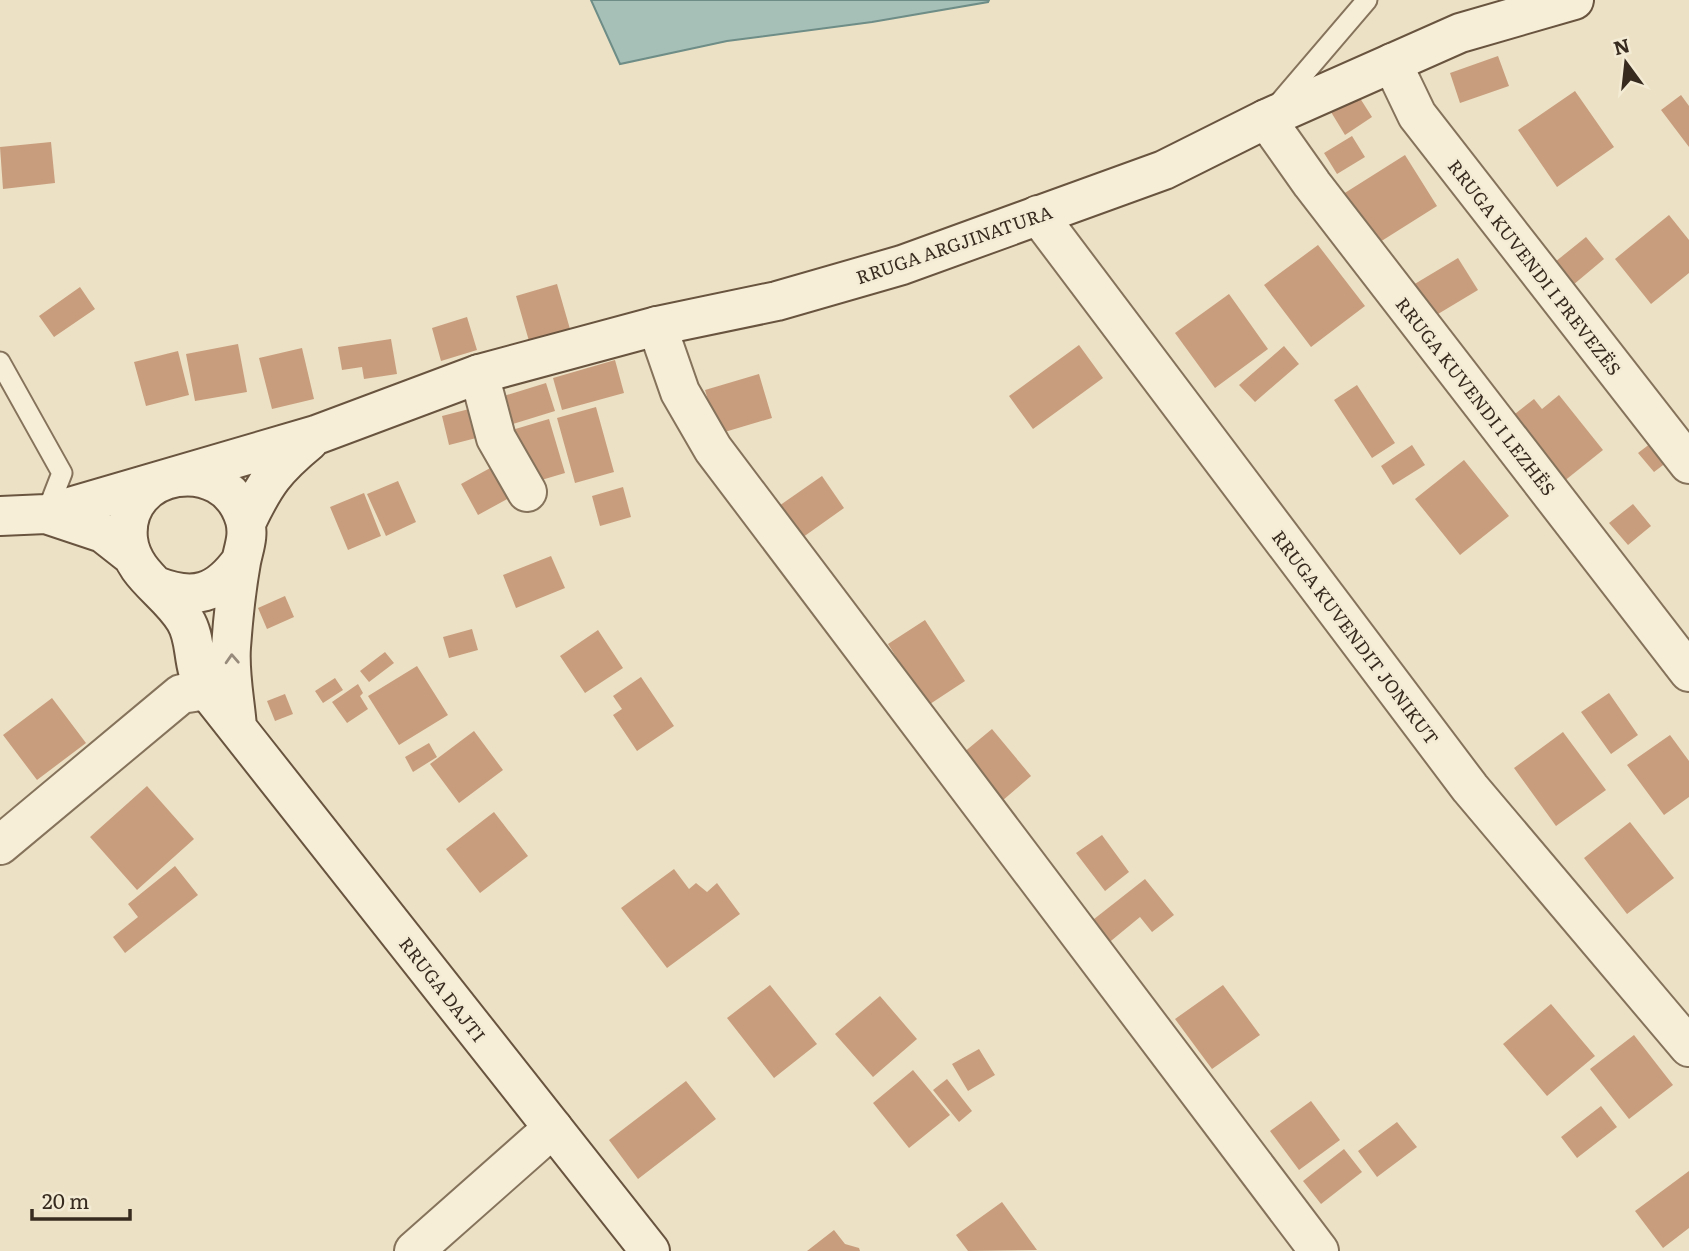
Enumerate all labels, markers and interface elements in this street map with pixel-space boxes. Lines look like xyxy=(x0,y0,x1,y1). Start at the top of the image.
north arrow xyxy=(1591,28,1661,98)
text: N xyxy=(1610,30,1633,61)
street label: RRUGA KUVENDI I PREVEZËS xyxy=(1442,153,1628,381)
street label: RRUGA ARGJINATURA xyxy=(852,198,1056,290)
street label: RRUGA KUVENDI I LEZHËS xyxy=(1390,291,1562,501)
street label: RRUGA KUVENDIT JONIKUT xyxy=(1266,524,1446,750)
one-way arrow xyxy=(225,653,240,664)
street label: RRUGA DAJTI xyxy=(393,931,493,1047)
scale bar xyxy=(32,1178,130,1222)
text: 20 m xyxy=(42,1184,89,1215)

